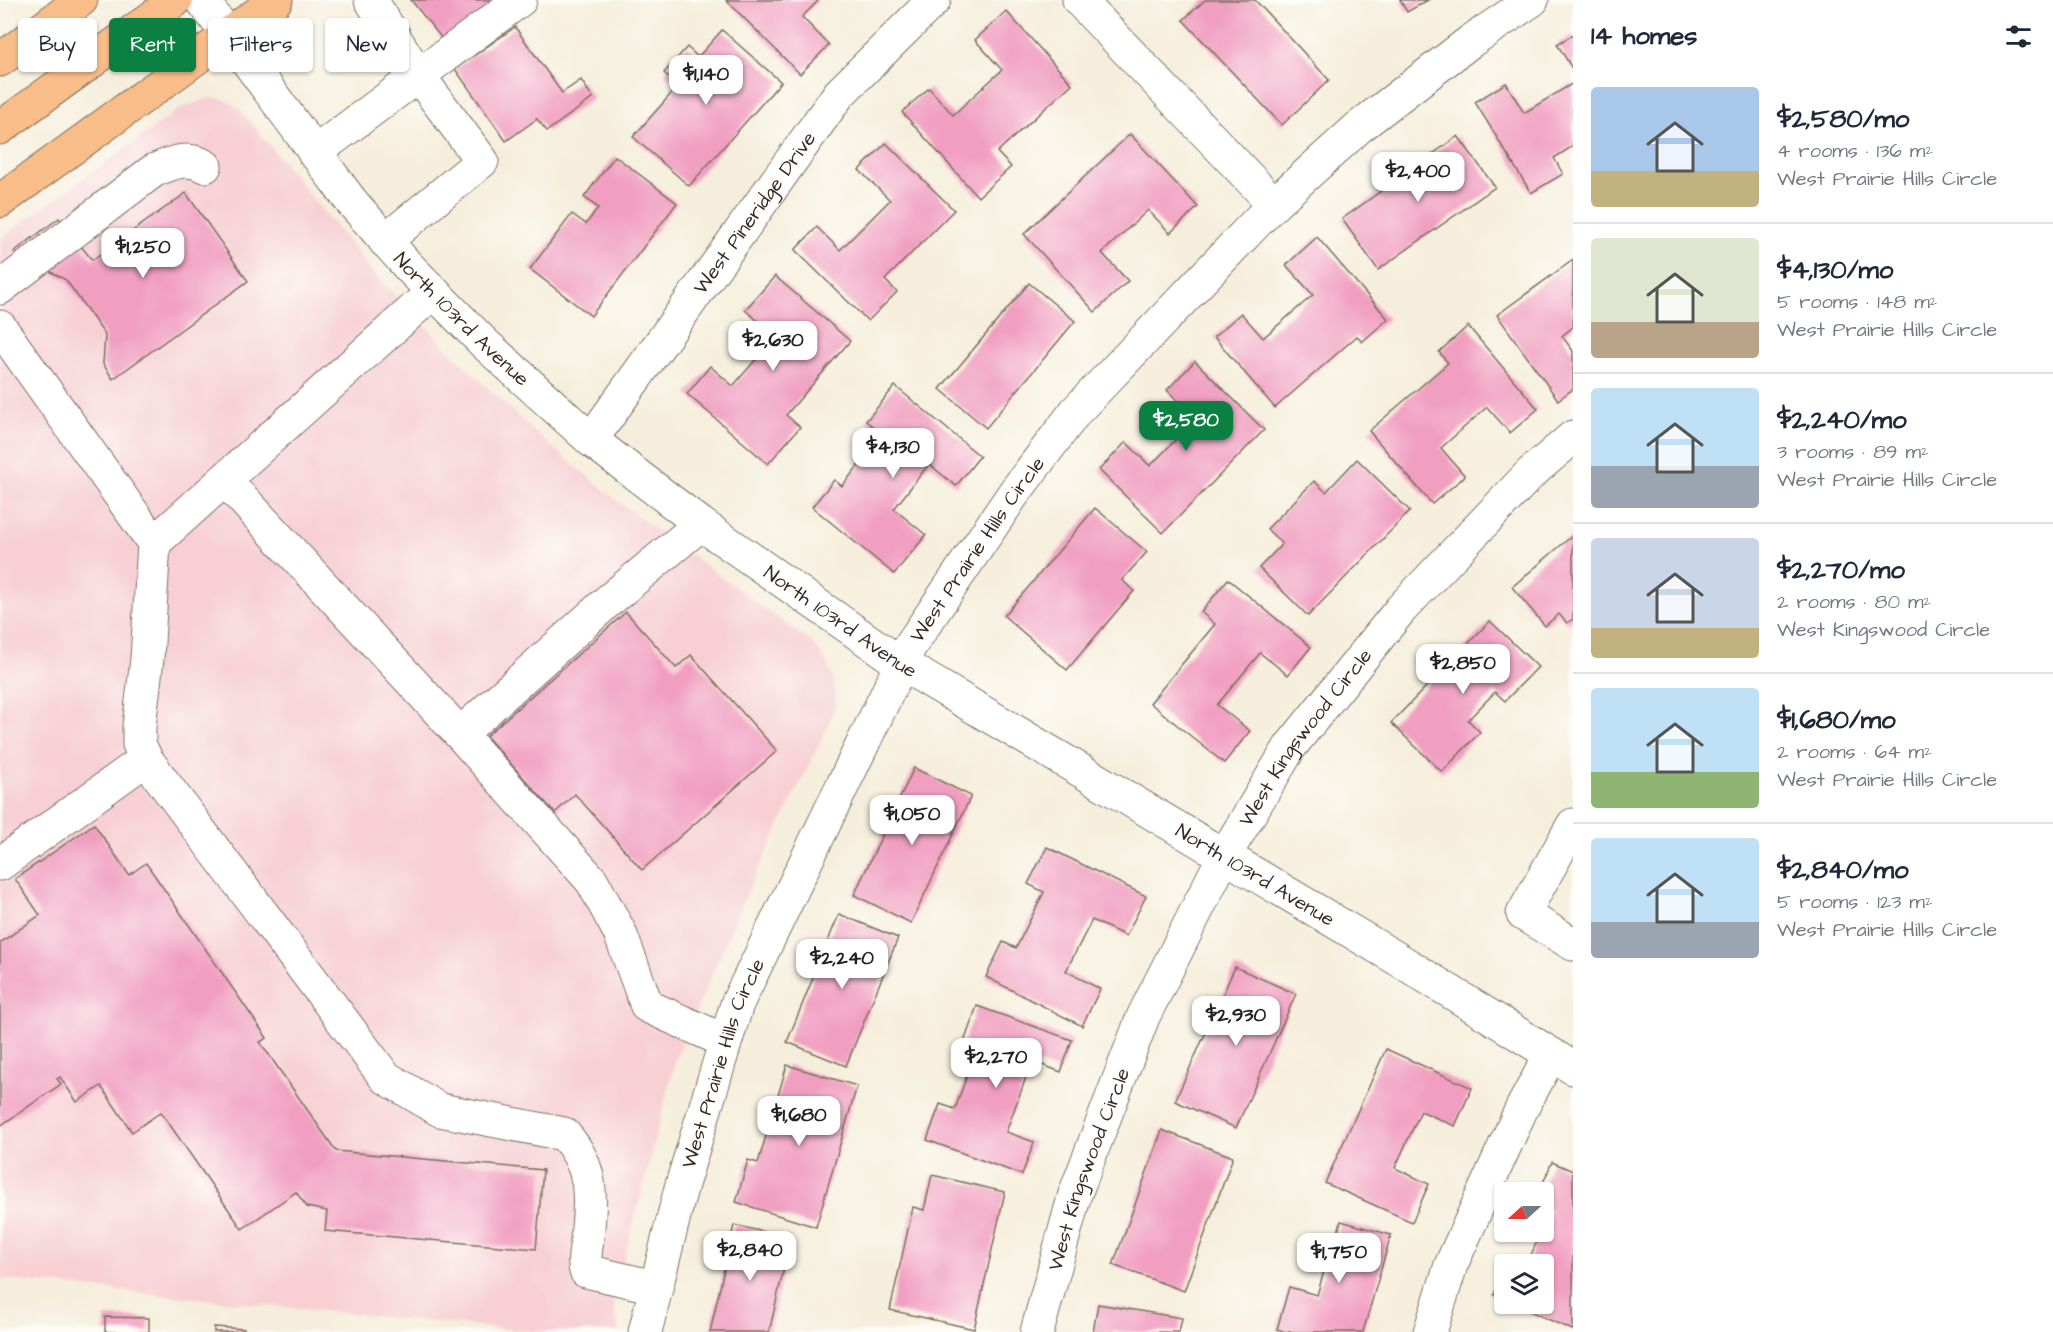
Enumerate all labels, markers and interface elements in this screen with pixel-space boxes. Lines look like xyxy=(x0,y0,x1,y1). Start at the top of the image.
chip: Buy xyxy=(18,18,97,72)
chip: Rent xyxy=(109,18,196,72)
chip: Filters xyxy=(208,18,313,72)
chip: New xyxy=(325,18,409,72)
text: 14 homes xyxy=(1591,18,1697,54)
icon: filters xyxy=(2002,20,2035,53)
pin: $1,140 xyxy=(657,55,755,106)
text: $1,140 xyxy=(683,60,729,88)
text: $2,580/mo xyxy=(1777,101,1909,137)
icon: home xyxy=(1639,111,1711,183)
street label: West Pineridge Drive xyxy=(687,126,823,300)
text: 4 rooms · 136 m² xyxy=(1777,137,1933,165)
pin: $2,400 xyxy=(1369,152,1467,203)
text: $2,400 xyxy=(1386,157,1450,185)
text: West Prairie Hills Circle xyxy=(1777,165,1997,193)
pin: $1,250 xyxy=(94,228,192,279)
text: $1,250 xyxy=(115,233,171,261)
street label: North 103rd Avenue xyxy=(387,246,535,393)
text: $4,130/mo xyxy=(1777,252,1893,288)
icon: home xyxy=(1639,262,1711,334)
text: 5 rooms · 148 m² xyxy=(1777,288,1937,316)
text: West Prairie Hills Circle xyxy=(1777,316,1997,344)
pin: $2,630 xyxy=(724,321,822,372)
text: $2,630 xyxy=(742,326,804,354)
pin: $2,580 xyxy=(1137,401,1235,452)
text: $2,240/mo xyxy=(1777,402,1907,438)
text: $2,580 xyxy=(1153,406,1219,434)
icon: home xyxy=(1639,412,1711,484)
pin: $4,130 xyxy=(844,428,942,479)
text: $4,130 xyxy=(866,433,920,461)
text: 3 rooms · 89 m² xyxy=(1777,438,1929,466)
street label: West Prairie Hills Circle xyxy=(903,451,1052,648)
text: West Prairie Hills Circle xyxy=(1777,466,1997,494)
text: $2,270/mo xyxy=(1777,552,1905,588)
street label: North 103rd Avenue xyxy=(758,559,922,685)
icon: home xyxy=(1639,562,1711,634)
text: 2 rooms · 80 m² xyxy=(1777,588,1931,616)
text: West Kingswood Circle xyxy=(1777,616,1990,644)
street label: West Kingswood Circle xyxy=(1232,643,1379,832)
pin: $2,850 xyxy=(1414,644,1512,695)
text: $2,850 xyxy=(1430,649,1496,677)
text: $1,680/mo xyxy=(1777,702,1896,738)
icon: home xyxy=(1639,712,1711,784)
text: 2 rooms · 64 m² xyxy=(1777,738,1932,766)
text: West Prairie Hills Circle xyxy=(1777,766,1997,794)
pin: $1,050 xyxy=(863,795,961,846)
text: $1,050 xyxy=(884,800,940,828)
street label: North 103rd Avenue xyxy=(1170,817,1340,934)
text: $2,840/mo xyxy=(1777,852,1909,888)
icon: home xyxy=(1639,862,1711,934)
text: 5 rooms · 123 m² xyxy=(1777,888,1932,916)
text: West Prairie Hills Circle xyxy=(1777,916,1997,944)
pin: $2,240 xyxy=(793,939,891,990)
text: $2,240 xyxy=(810,944,874,972)
street label: West Prairie Hills Circle xyxy=(675,954,772,1172)
pin: $2,930 xyxy=(1187,996,1285,1047)
text: $2,930 xyxy=(1206,1001,1266,1029)
pin: $2,270 xyxy=(947,1038,1045,1089)
text: $2,270 xyxy=(965,1043,1027,1071)
street label: West Kingswood Circle xyxy=(1042,1064,1137,1274)
pin: $1,680 xyxy=(750,1096,848,1147)
text: $1,680 xyxy=(771,1101,827,1129)
north arrow xyxy=(1494,1182,1554,1242)
map controls xyxy=(1494,1182,1554,1314)
pin: $2,840 xyxy=(701,1231,799,1282)
pin: $1,750 xyxy=(1290,1233,1388,1284)
text: $2,840 xyxy=(717,1236,783,1264)
text: $1,750 xyxy=(1311,1238,1367,1266)
button: layers xyxy=(1494,1254,1554,1314)

